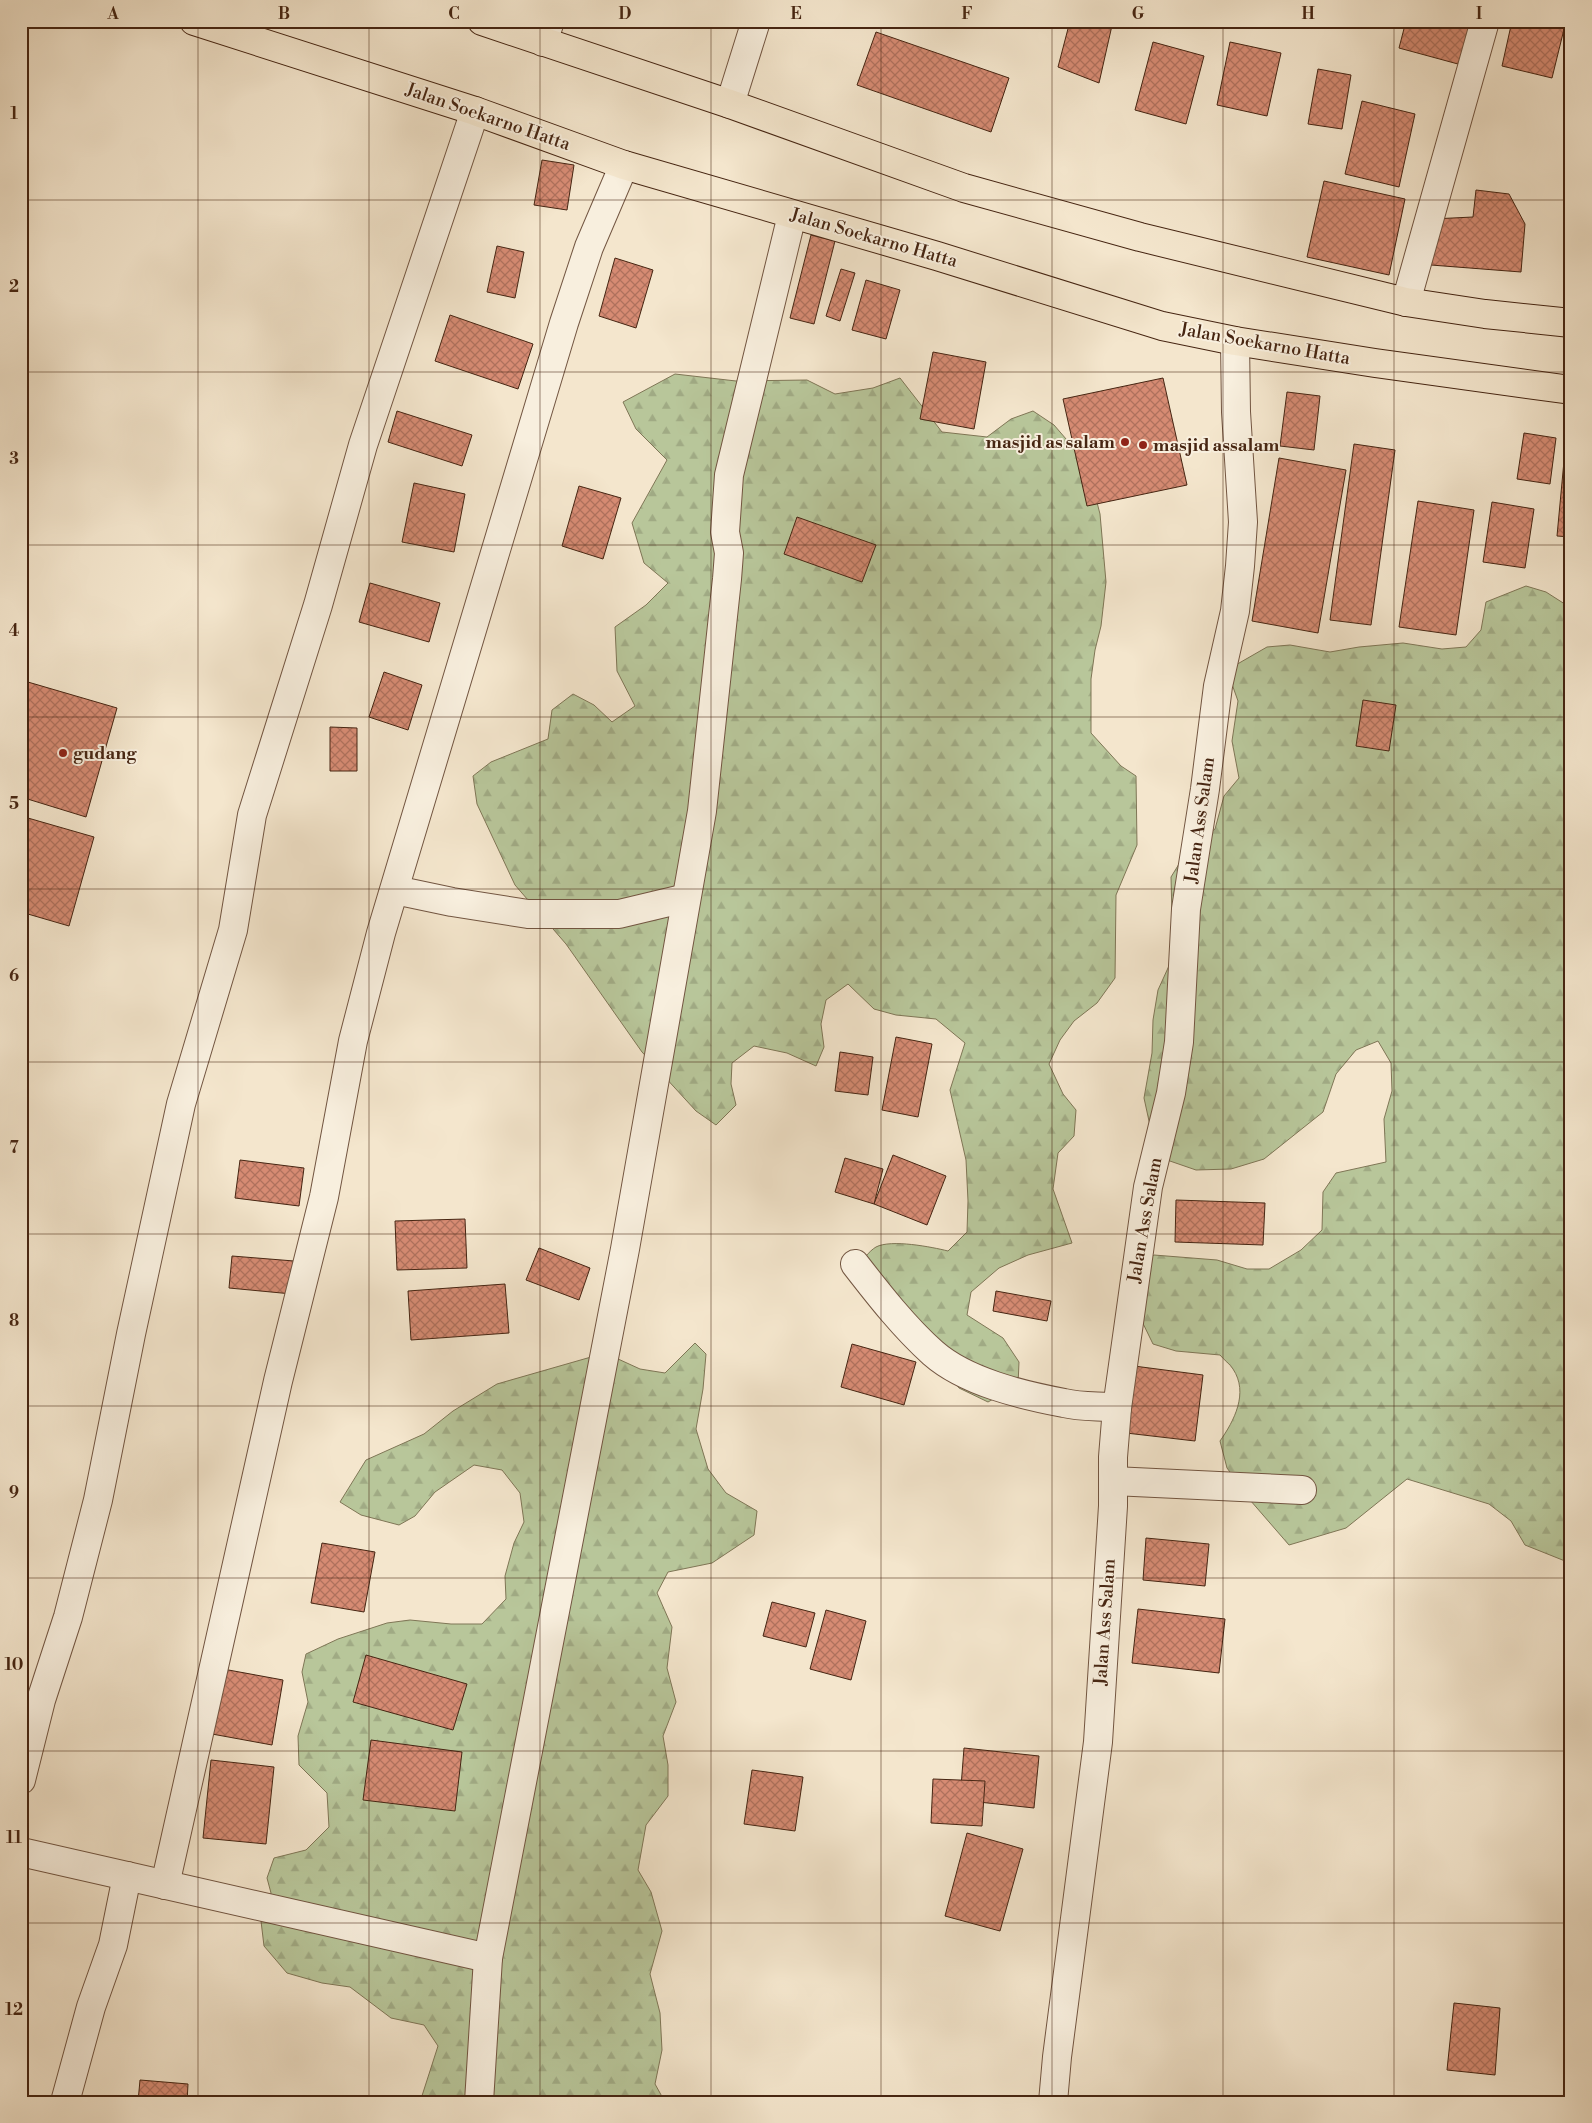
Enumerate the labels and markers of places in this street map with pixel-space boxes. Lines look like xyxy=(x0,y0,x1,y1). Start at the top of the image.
place label: masjid as salam xyxy=(986,431,1116,454)
place label: masjid assalam xyxy=(1153,434,1280,457)
marker: masjid as salam xyxy=(1119,436,1131,448)
marker: masjid assalam xyxy=(1137,439,1149,451)
place label: gudang xyxy=(73,742,137,765)
marker: gudang xyxy=(57,747,69,759)

